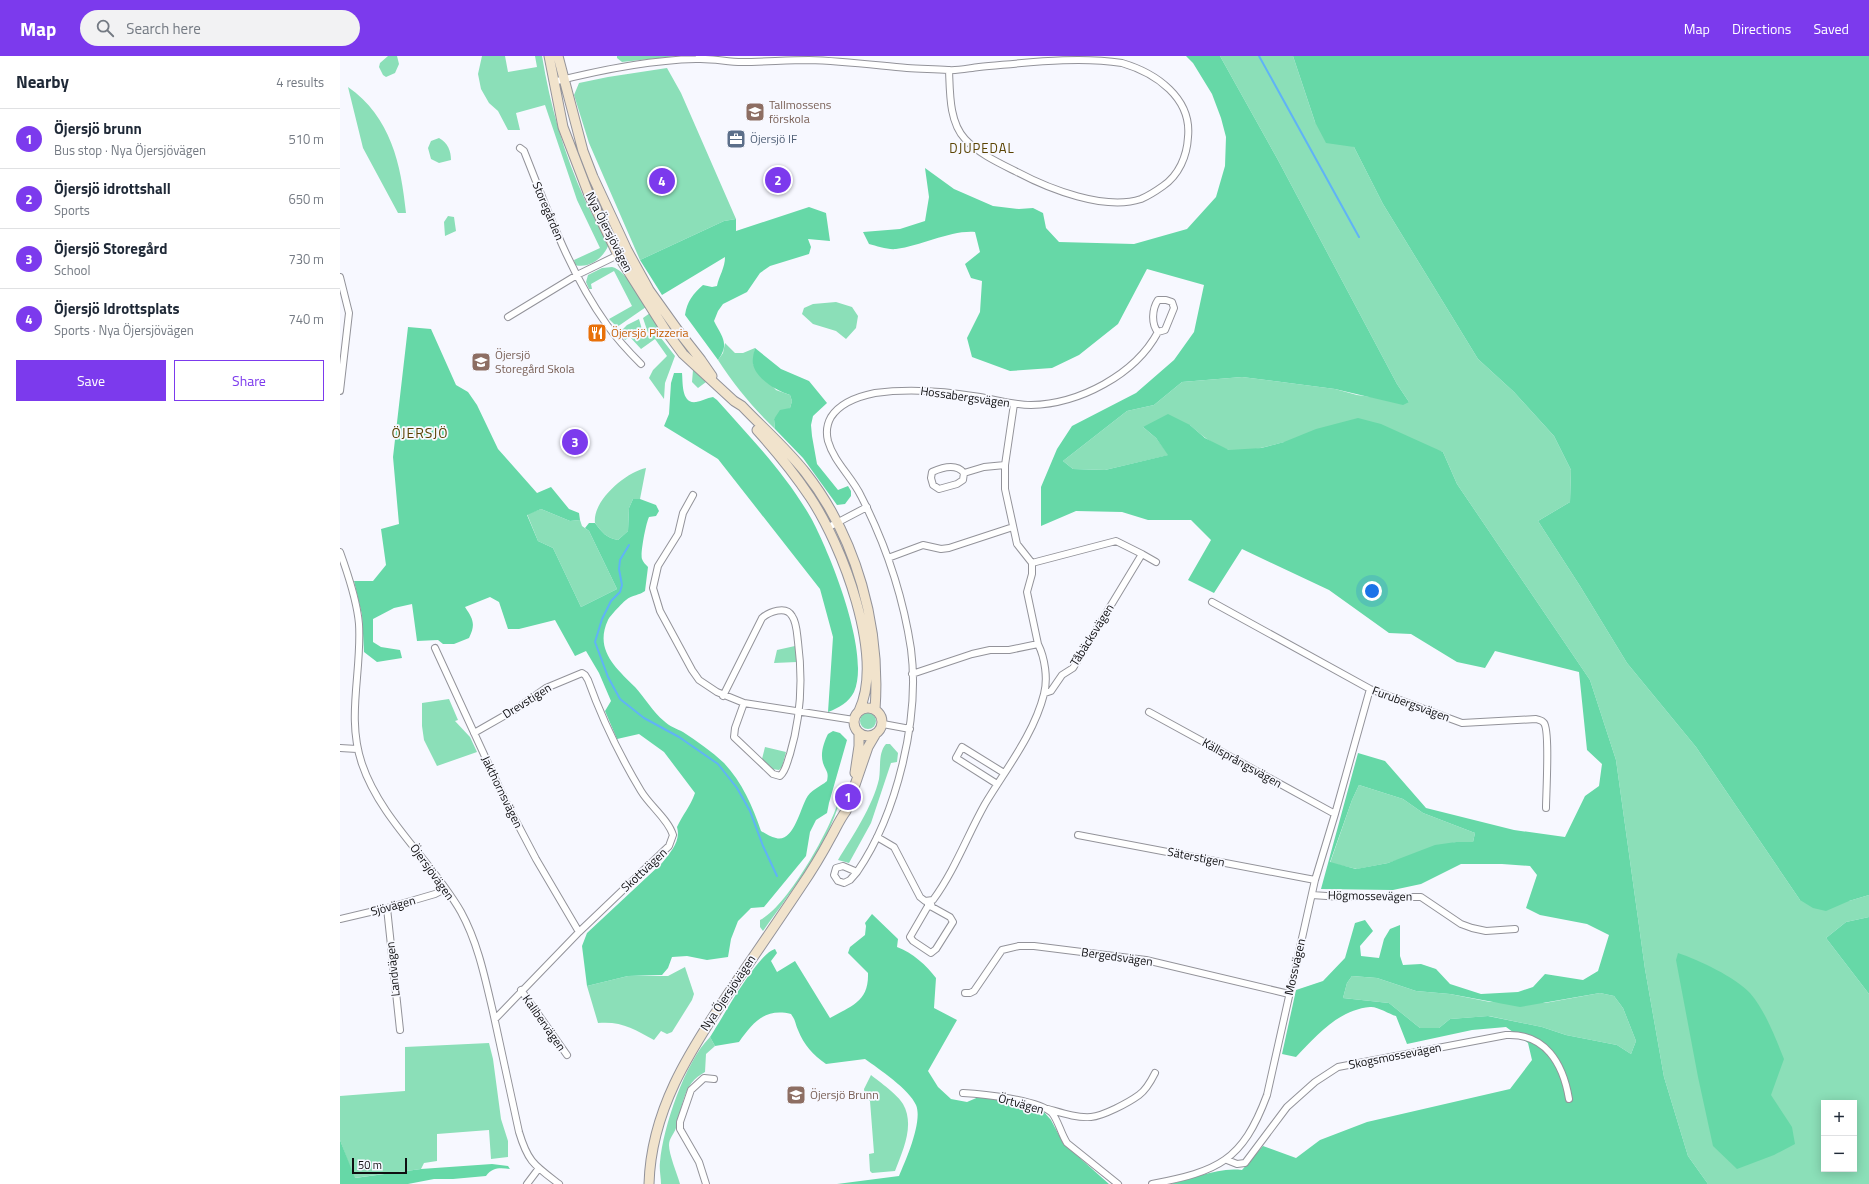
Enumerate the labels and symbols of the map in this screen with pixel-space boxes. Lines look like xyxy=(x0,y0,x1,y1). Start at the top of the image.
place label: Tallmossens förskola xyxy=(769,95,832,128)
school or university icon: Tallmossens förskola xyxy=(744,101,766,123)
office icon: Öjersjö IF xyxy=(725,128,747,150)
place label: Öjersjö IF xyxy=(750,129,797,148)
district label: DJUPEDAL xyxy=(949,138,1015,158)
pin: 2 xyxy=(765,165,791,195)
pin: 4 xyxy=(649,166,675,196)
street label: Storegården xyxy=(528,179,569,243)
street label: Nya Öjersjövägen xyxy=(581,188,638,275)
restaurant icon: Öjersjö Pizzeria xyxy=(586,322,608,344)
place label: Öjersjö Pizzeria xyxy=(611,323,688,342)
place label: Öjersjö Storegård Skola xyxy=(495,345,574,378)
school or university icon: Öjersjö Storegård Skola xyxy=(470,351,492,373)
street label: Hossabergsvägen xyxy=(919,381,1011,412)
district label: ÖJERSJÖ xyxy=(391,422,449,443)
pin: 3 xyxy=(562,427,588,457)
your location xyxy=(1362,581,1382,601)
street label: Tåbäcksvägen xyxy=(1065,600,1118,670)
street label: Drevstigen xyxy=(499,678,555,723)
street label: Furubergsvägen xyxy=(1370,681,1453,726)
street label: Källsprångsvägen xyxy=(1199,733,1286,792)
street label: Jakthornsvägen xyxy=(477,752,528,831)
pin: 1 xyxy=(835,782,861,812)
street label: Öjersjövägen xyxy=(405,840,459,904)
street label: Säterstigen xyxy=(1166,842,1226,871)
street label: Skottvägen xyxy=(616,843,671,896)
street label: Högmossevägen xyxy=(1328,885,1412,906)
street label: Sjövägen xyxy=(368,890,417,921)
street label: Mossvägen xyxy=(1279,937,1310,997)
street label: Landvägen xyxy=(380,941,405,997)
street label: Bergedsvägen xyxy=(1080,942,1154,971)
street label: Nya Öjersjövägen xyxy=(695,951,760,1035)
street label: Kalibervägen xyxy=(518,991,571,1055)
street label: Skogsmossevägen xyxy=(1347,1037,1443,1074)
school or university icon: Öjersjö Brunn xyxy=(785,1084,807,1106)
place label: Öjersjö Brunn xyxy=(810,1085,879,1104)
street label: Örtvägen xyxy=(996,1088,1046,1119)
scale bar xyxy=(352,1156,407,1175)

